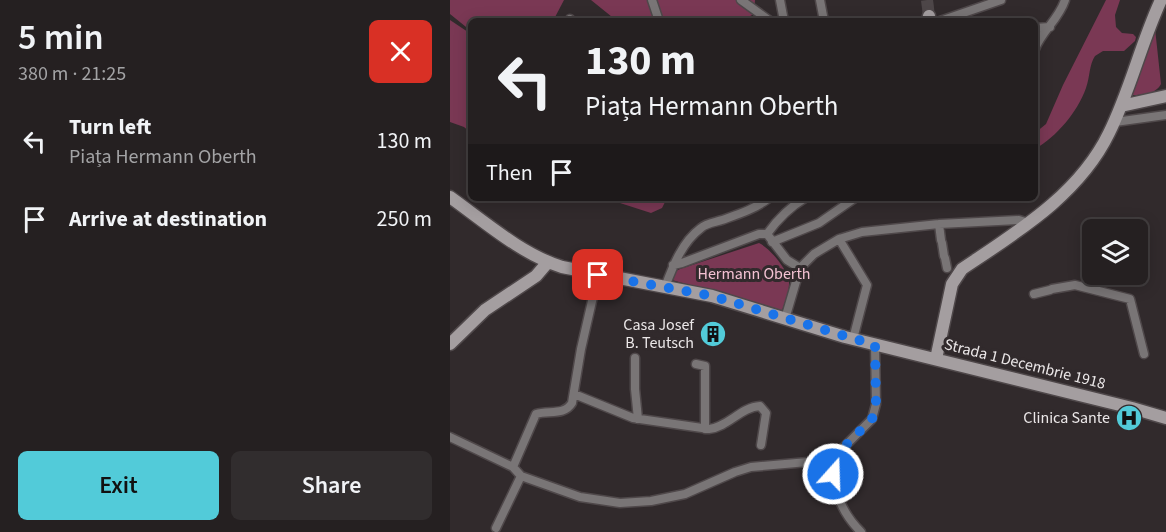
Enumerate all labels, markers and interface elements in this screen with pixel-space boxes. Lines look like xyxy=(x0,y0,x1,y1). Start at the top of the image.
text: 5 min xyxy=(18,12,104,63)
button: close xyxy=(369,20,432,83)
text: 130 m xyxy=(585,31,696,91)
icon: left xyxy=(486,42,564,120)
text: 380 m · 21:25 xyxy=(18,60,126,88)
text: Piața Hermann Oberth xyxy=(585,87,838,126)
text: Turn left xyxy=(69,111,151,143)
icon: left xyxy=(18,125,51,158)
text: 130 m xyxy=(377,125,432,157)
text: Piața Hermann Oberth xyxy=(69,143,257,171)
icon: arrive xyxy=(545,156,578,189)
text: Then xyxy=(486,157,533,189)
icon: arrive xyxy=(18,203,51,236)
text: Arrive at destination xyxy=(69,203,267,235)
text: 250 m xyxy=(377,203,432,235)
map controls xyxy=(1082,219,1148,285)
button: layers xyxy=(1082,219,1148,285)
pin xyxy=(572,249,623,300)
icon: arrive xyxy=(581,258,614,291)
park label: Hermann Oberth xyxy=(697,263,811,285)
place label: Casa Josef B. Teutsch xyxy=(623,314,695,354)
building icon: Casa Josef B. Teutsch xyxy=(698,319,728,349)
street label: Strada 1 Decembrie 1918 xyxy=(942,333,1108,395)
hospital icon: Clinica Sante xyxy=(1114,403,1144,433)
place label: Clinica Sante xyxy=(1023,407,1110,429)
position arrow xyxy=(801,442,865,506)
button: Exit xyxy=(18,451,219,520)
button: Share xyxy=(231,451,432,520)

